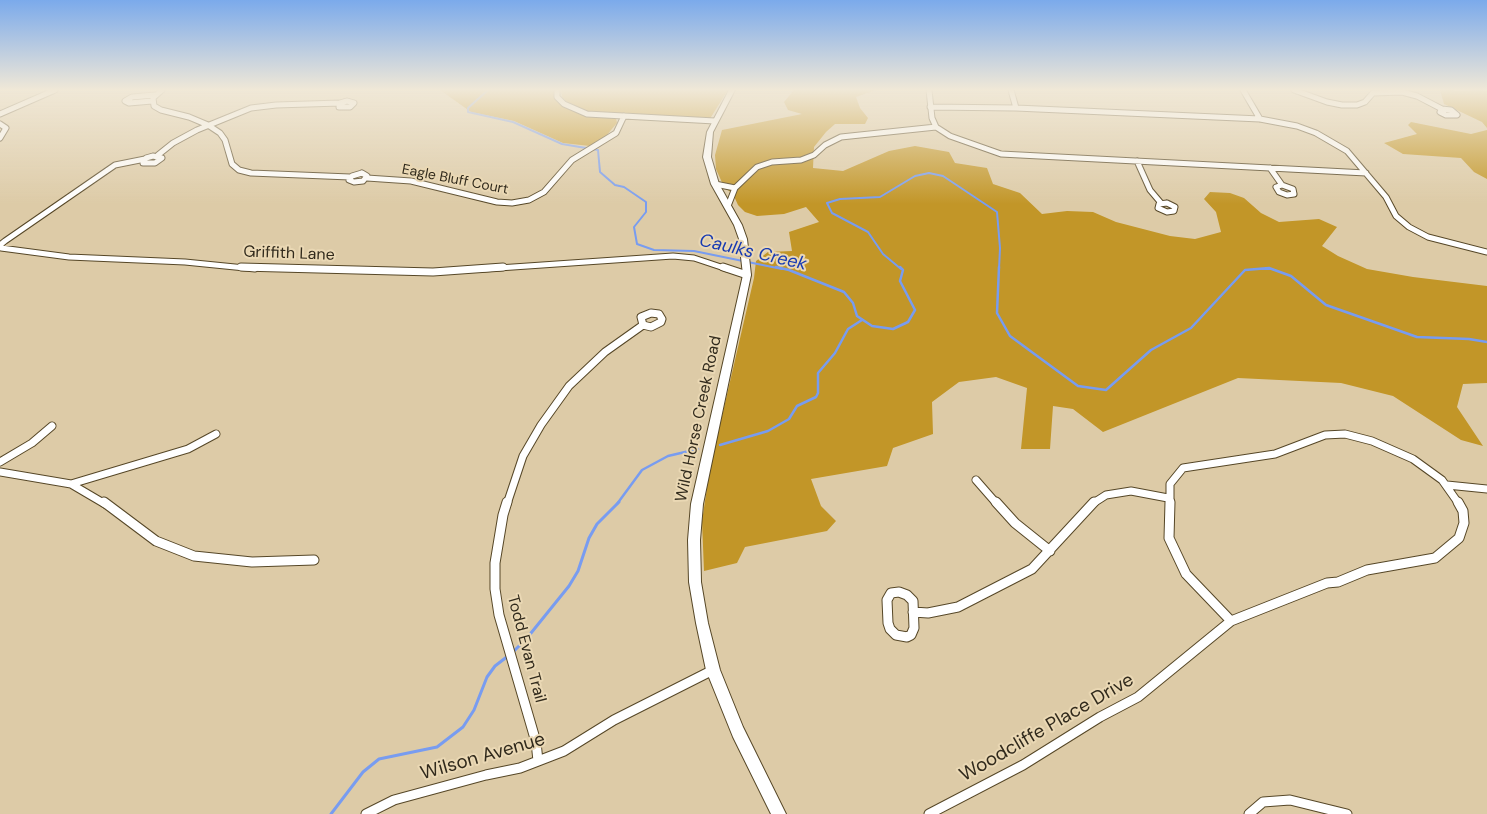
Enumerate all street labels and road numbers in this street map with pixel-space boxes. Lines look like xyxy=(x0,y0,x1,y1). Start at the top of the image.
street label: Eagle Bluff Court xyxy=(400,161,510,199)
street label: Griffith Lane xyxy=(243,243,335,265)
street label: Wild Horse Creek Road xyxy=(672,334,726,504)
street label: Todd Evan Trail xyxy=(502,593,550,705)
street label: Woodcliffe Place Drive xyxy=(956,669,1138,787)
street label: Wilson Avenue xyxy=(418,728,548,786)

